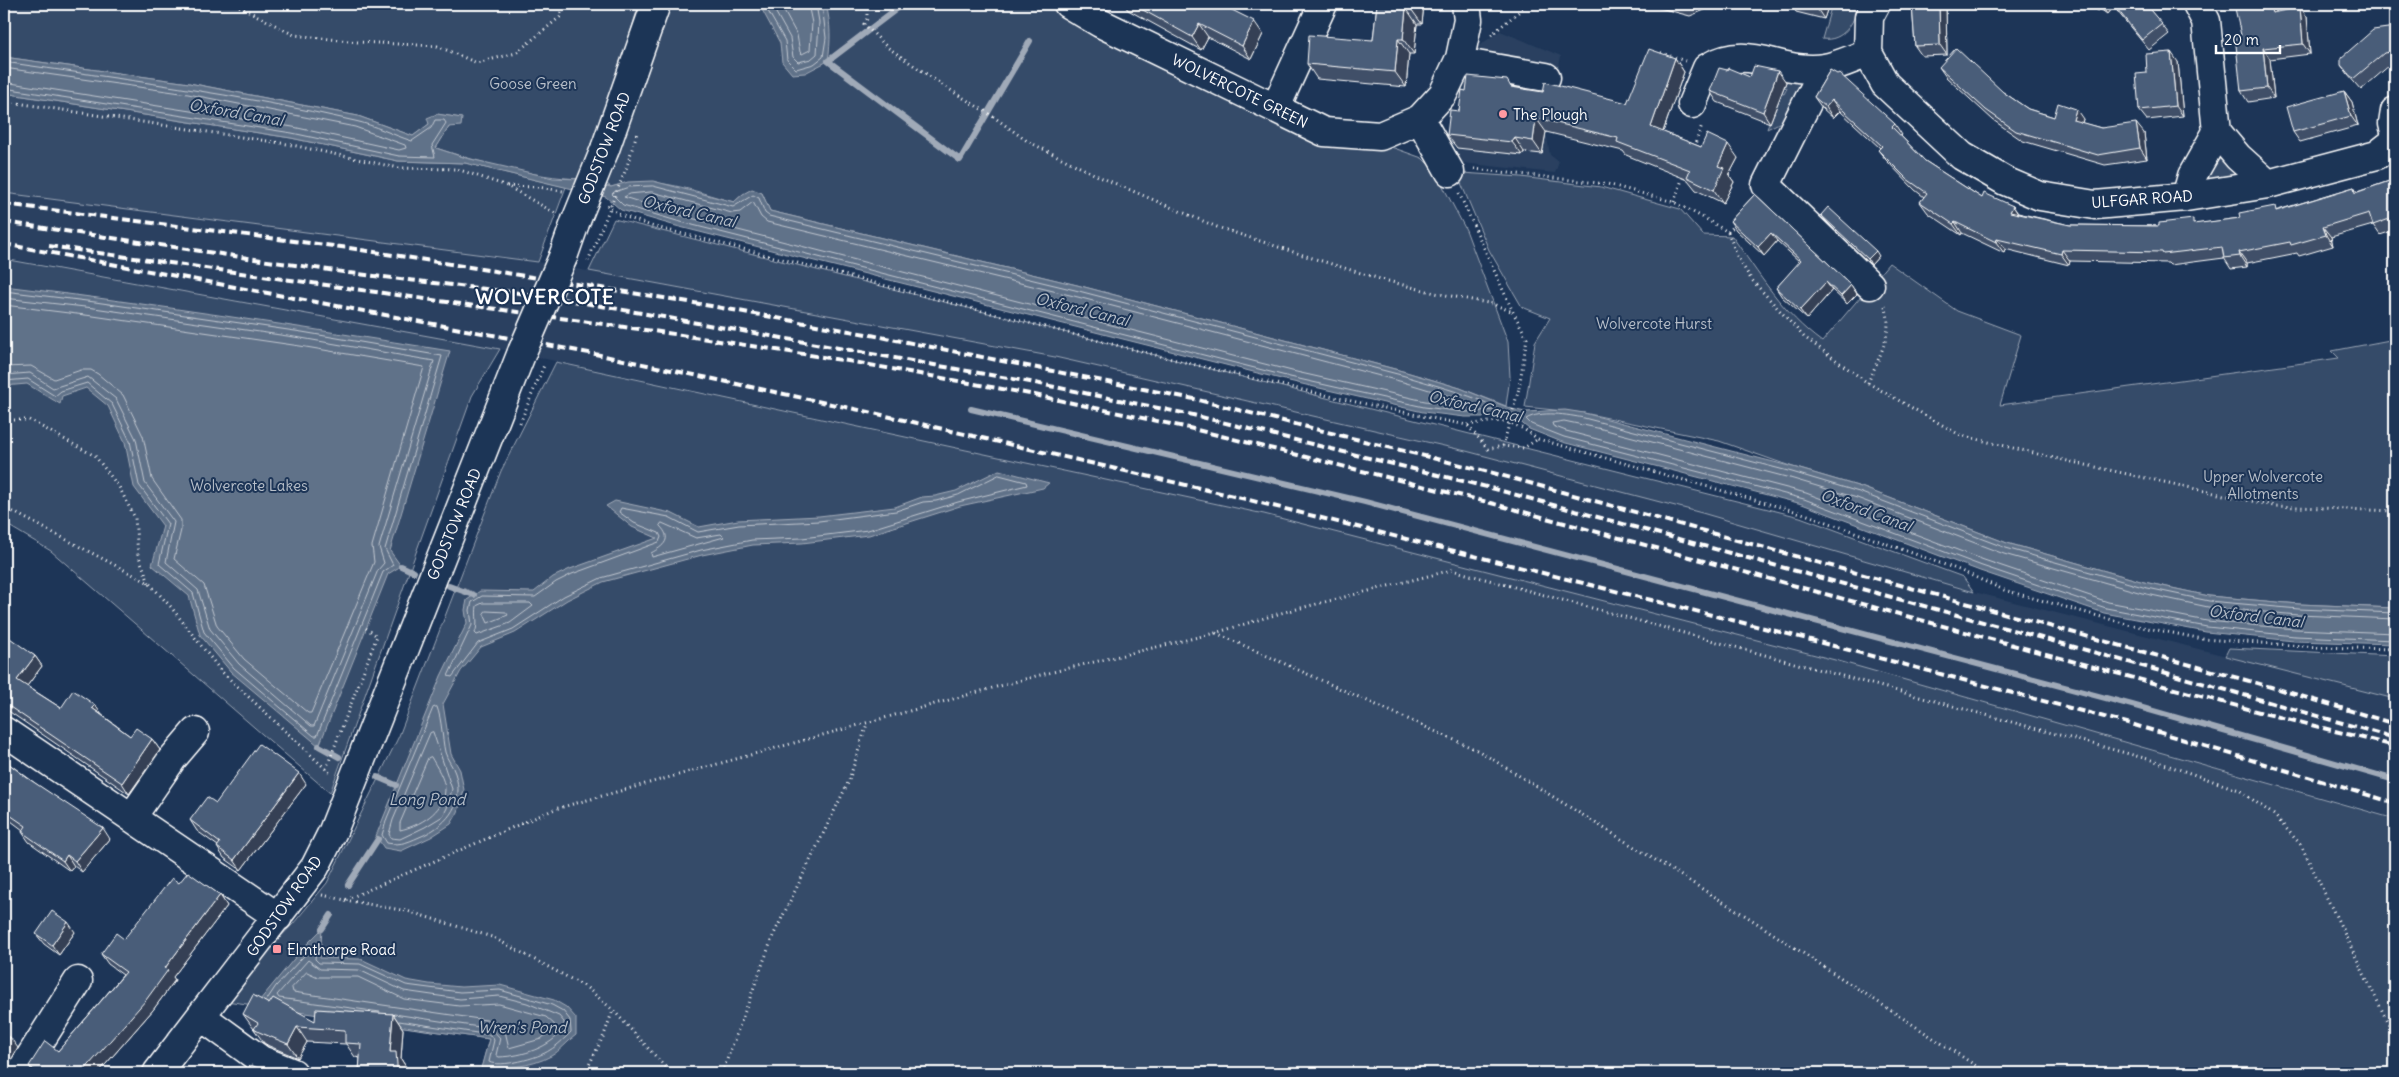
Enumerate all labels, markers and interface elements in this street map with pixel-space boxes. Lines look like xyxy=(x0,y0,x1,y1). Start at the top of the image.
scale bar xyxy=(2216,22,2280,54)
text: 20 m xyxy=(2224,30,2259,49)
street label: WOLVERCOTE GREEN xyxy=(1169,50,1311,132)
park label: Goose Green xyxy=(489,74,577,93)
street label: GODSTOW ROAD xyxy=(574,89,634,207)
water label: Oxford Canal xyxy=(187,94,287,131)
place label: The Plough xyxy=(1513,105,1588,124)
marker: The Plough xyxy=(1497,108,1509,120)
street label: ULFGAR ROAD xyxy=(2091,186,2193,212)
water label: Oxford Canal xyxy=(640,191,740,232)
district label: WOLVERCOTE xyxy=(475,284,615,309)
water label: Oxford Canal xyxy=(1033,288,1133,331)
park label: Wolvercote Hurst xyxy=(1596,314,1712,333)
water label: Oxford Canal xyxy=(1426,386,1526,427)
street label: GODSTOW ROAD xyxy=(423,465,485,583)
park label: Upper Wolvercote Allotments xyxy=(2203,467,2323,503)
park label: Wolvercote Lakes xyxy=(190,476,308,495)
water label: Oxford Canal xyxy=(1818,484,1916,537)
water label: Oxford Canal xyxy=(2207,600,2307,632)
water label: Long Pond xyxy=(389,789,468,809)
street label: GODSTOW ROAD xyxy=(242,852,326,960)
place label: Elmthorpe Road xyxy=(287,940,396,959)
marker: Elmthorpe Road xyxy=(271,943,283,955)
water label: Wren's Pond xyxy=(478,1017,569,1037)

